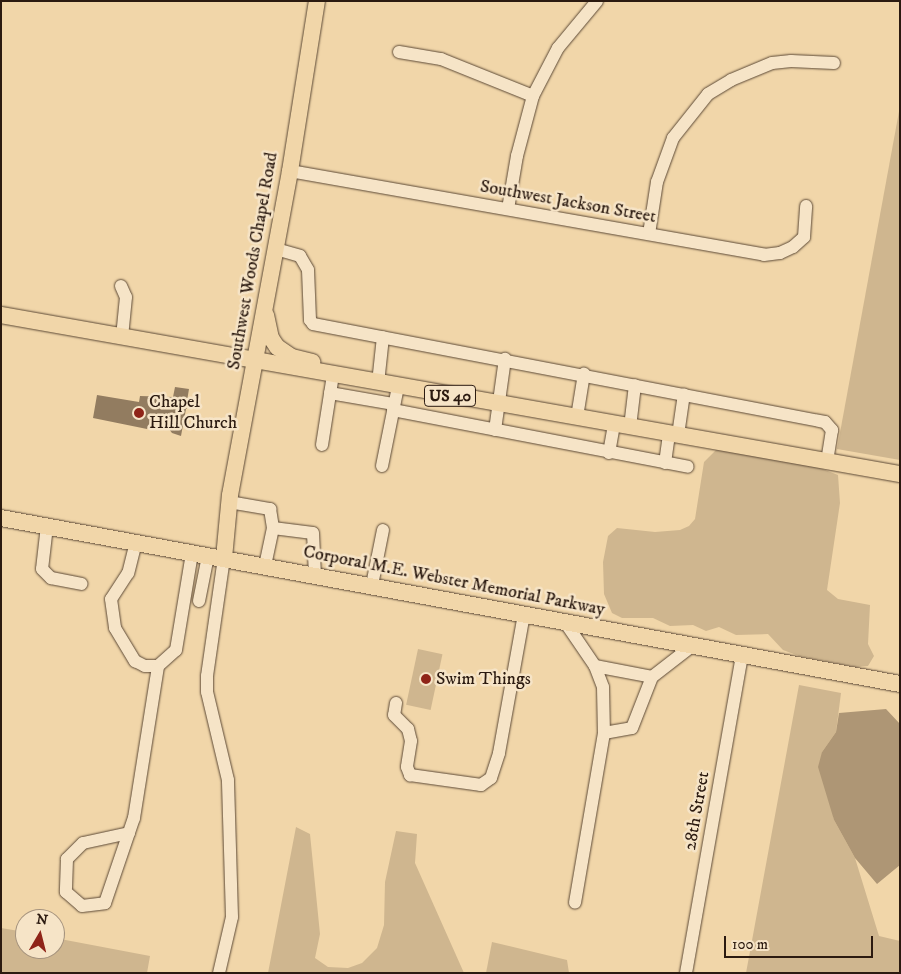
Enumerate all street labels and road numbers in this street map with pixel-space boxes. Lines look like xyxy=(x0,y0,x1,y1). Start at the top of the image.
street label: Southwest Woods Chapel Road xyxy=(223,151,283,371)
street label: Southwest Jackson Street xyxy=(478,176,658,228)
road number: US 40 xyxy=(424,382,476,410)
street label: Corporal M.E. Webster Memorial Parkway xyxy=(301,541,607,621)
street label: 28th Street xyxy=(679,770,715,852)

